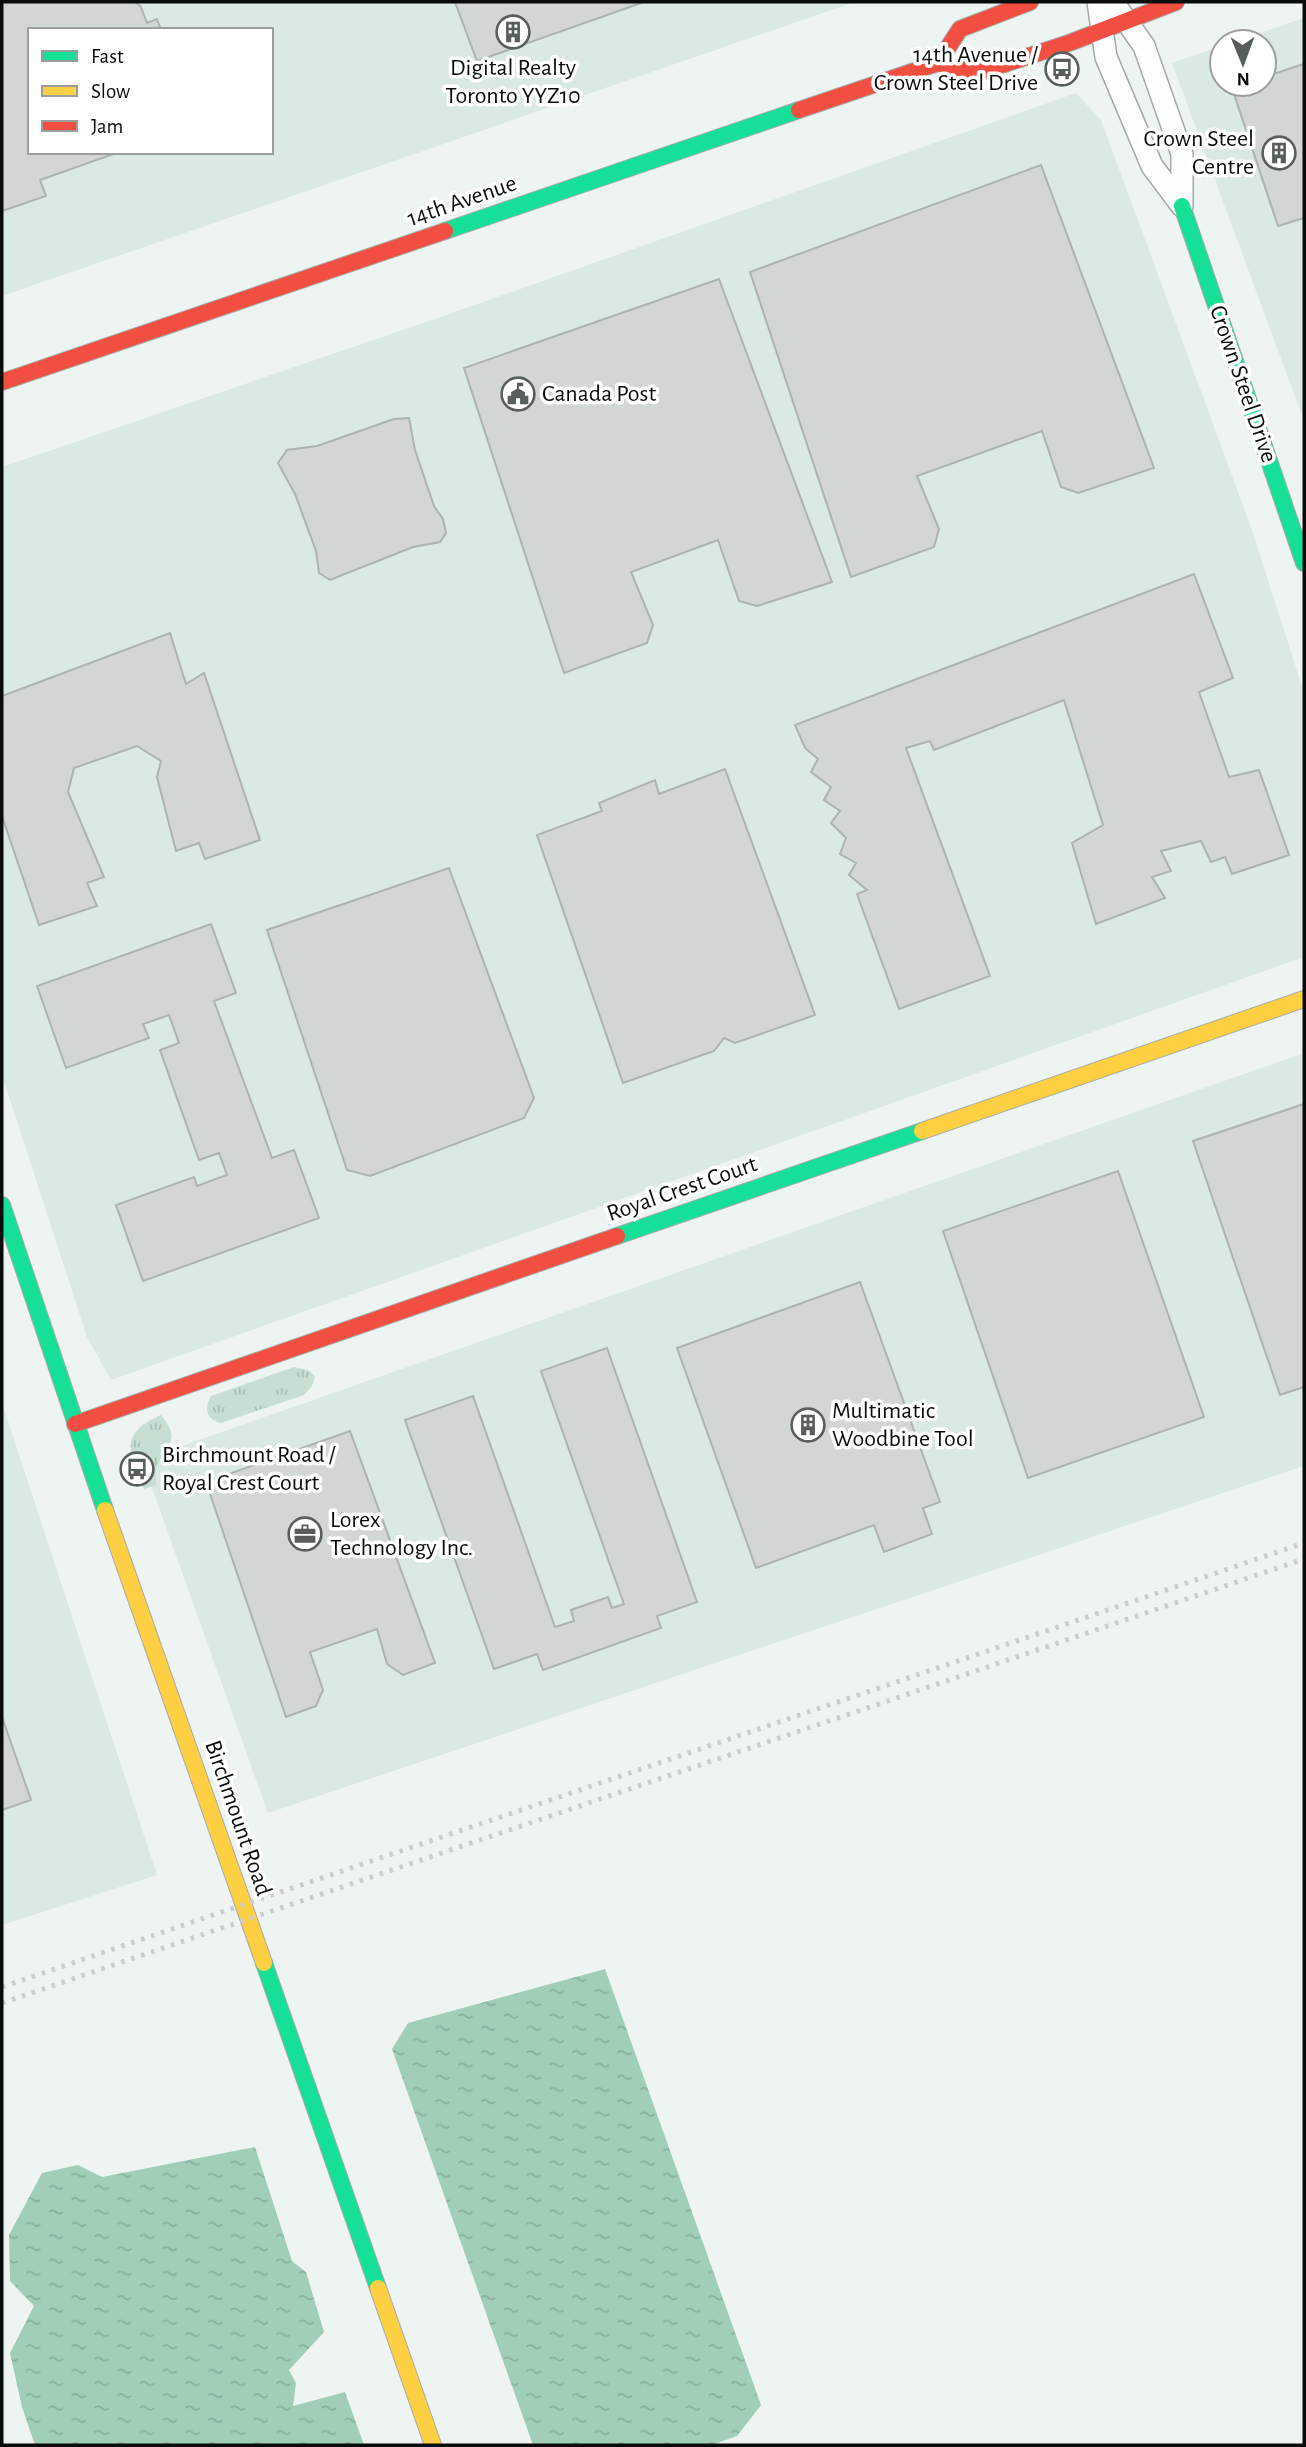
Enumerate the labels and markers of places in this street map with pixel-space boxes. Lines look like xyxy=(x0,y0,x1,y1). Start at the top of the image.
building icon: Digital Realty Toronto YYZ10 xyxy=(494,13,532,51)
place label: 14th Avenue / Crown Steel Drive xyxy=(874,43,1038,95)
bus stop icon: 14th Avenue / Crown Steel Drive xyxy=(1043,50,1081,88)
place label: Digital Realty Toronto YYZ10 xyxy=(445,56,581,108)
place label: Crown Steel Centre xyxy=(1144,127,1254,179)
building icon: Crown Steel Centre xyxy=(1260,134,1298,172)
public building icon: Canada Post xyxy=(499,375,537,413)
place label: Canada Post xyxy=(542,382,656,406)
place label: Multimatic Woodbine Tool xyxy=(832,1399,974,1451)
building icon: Multimatic Woodbine Tool xyxy=(789,1406,827,1444)
place label: Birchmount Road / Royal Crest Court xyxy=(162,1443,336,1495)
bus stop icon: Birchmount Road / Royal Crest Court xyxy=(118,1450,156,1488)
place label: Lorex Technology Inc. xyxy=(330,1508,473,1560)
office icon: Lorex Technology Inc. xyxy=(286,1515,324,1553)

